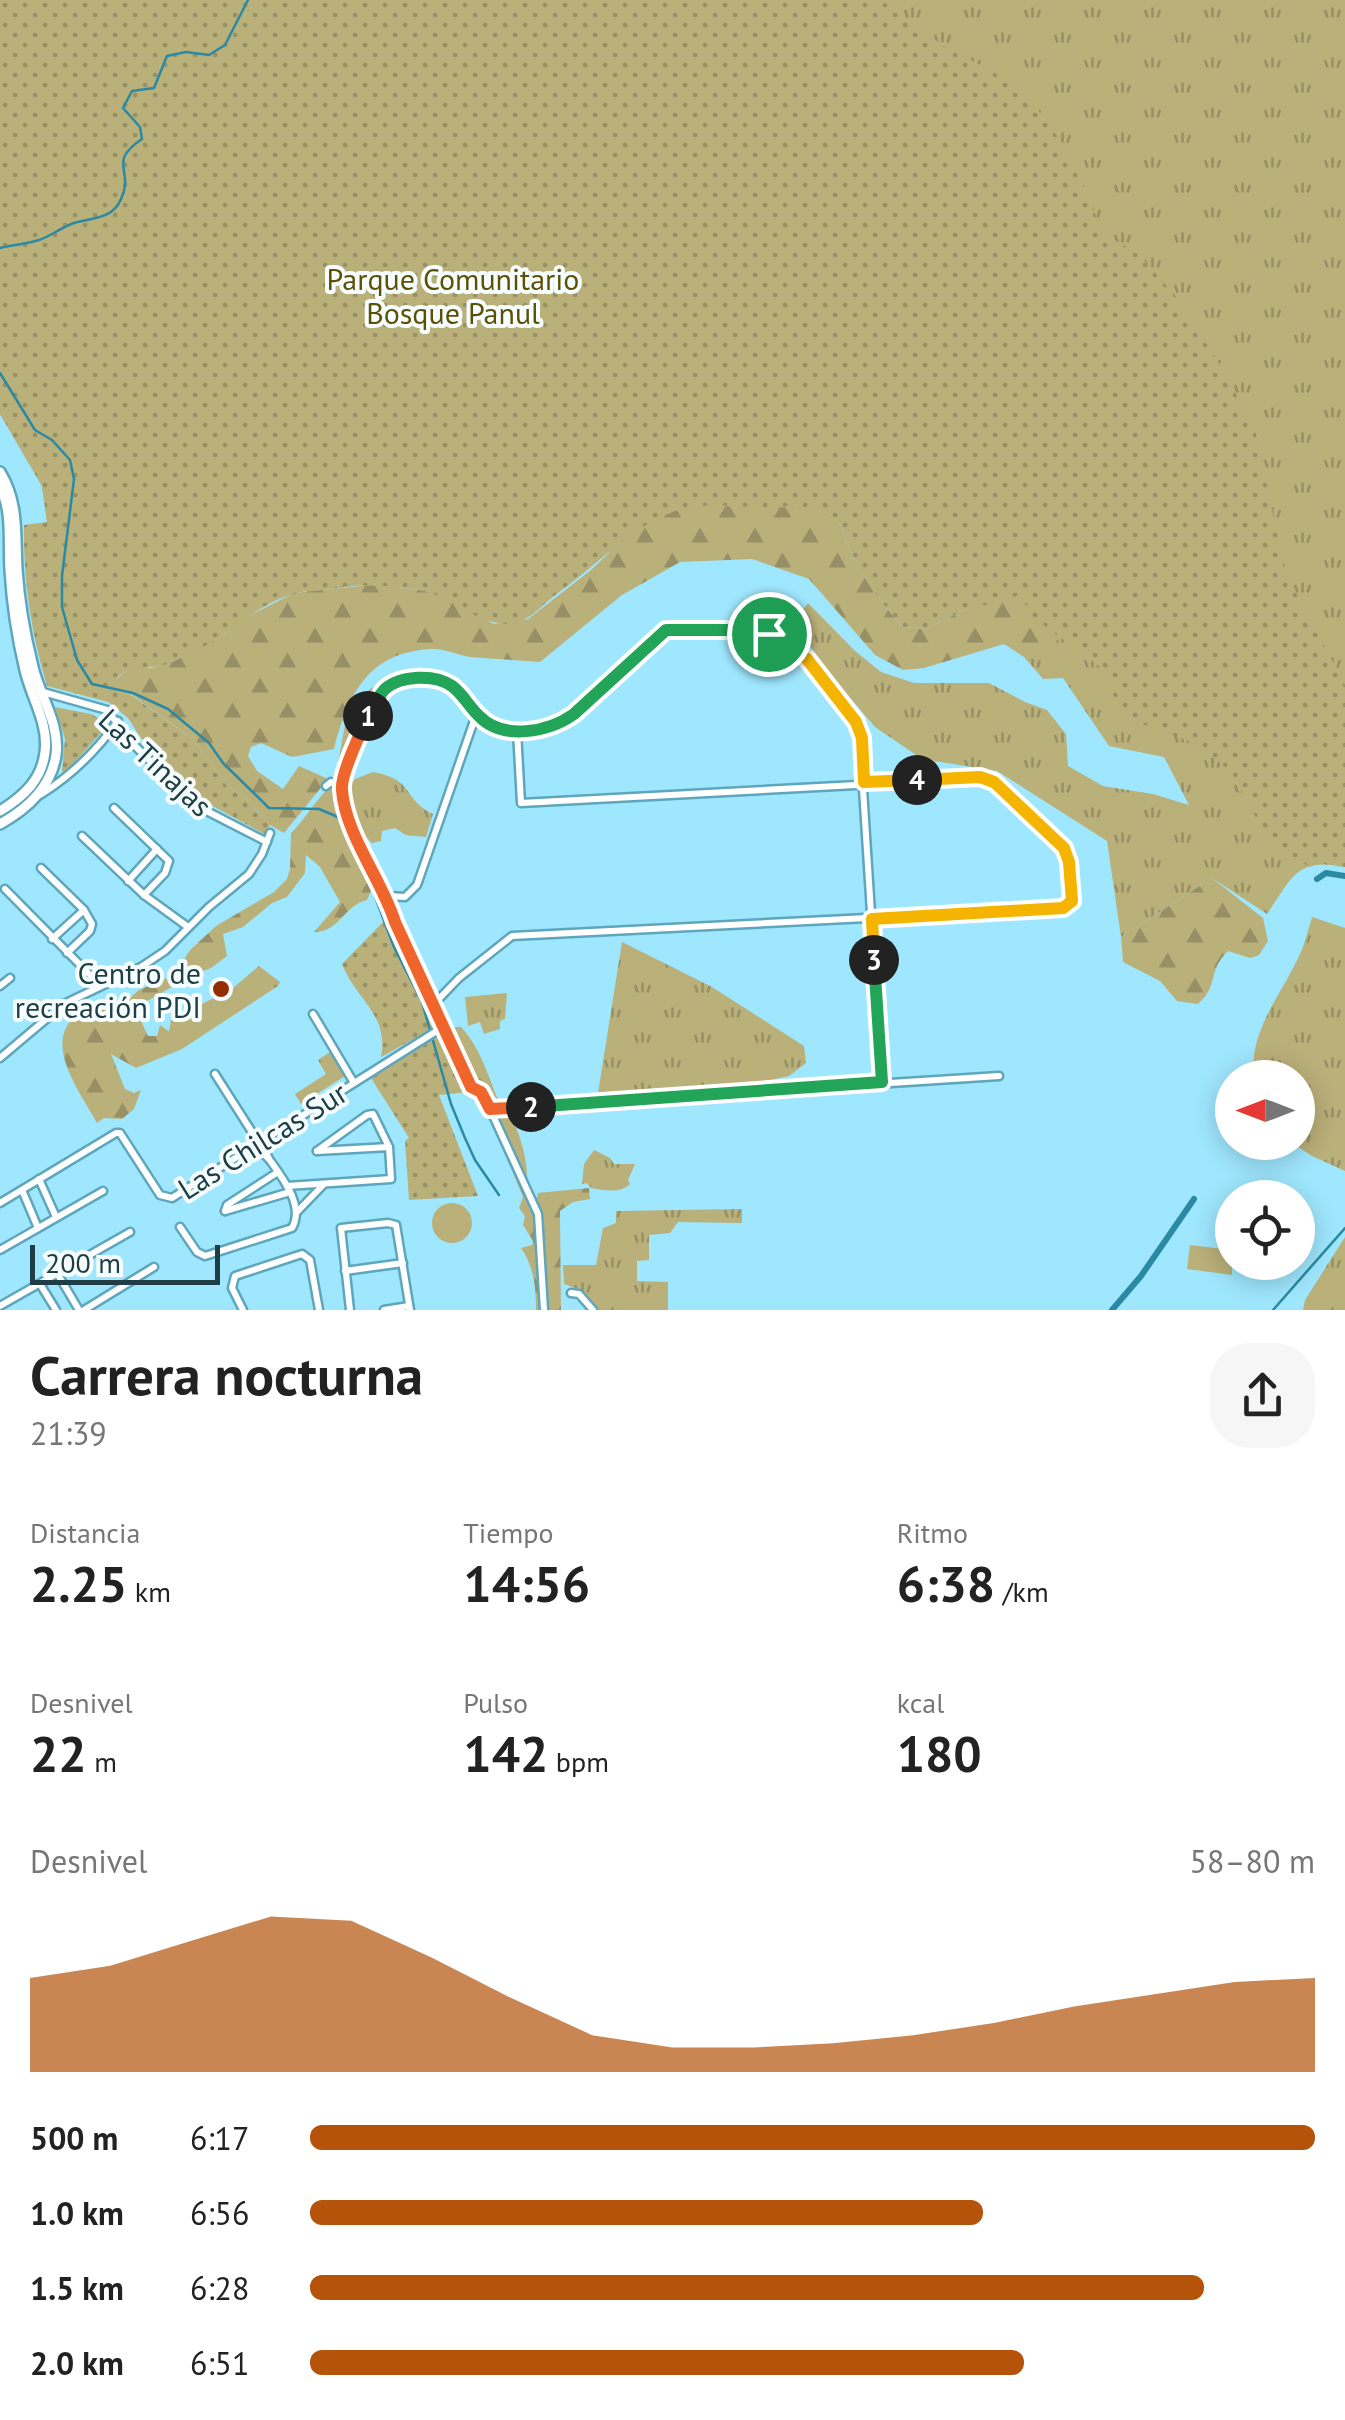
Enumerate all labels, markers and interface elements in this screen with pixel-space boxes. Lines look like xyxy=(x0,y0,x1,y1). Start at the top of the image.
park label: Parque Comunitario Bosque Panul xyxy=(327,259,579,332)
pin xyxy=(727,592,812,677)
icon: arrive xyxy=(742,607,797,662)
pin: 1 xyxy=(343,691,393,741)
text: 1 xyxy=(360,697,376,734)
street label: Las Tinajas xyxy=(91,700,221,824)
pin: 4 xyxy=(892,755,942,805)
text: 4 xyxy=(909,761,925,798)
pin: 3 xyxy=(849,935,899,985)
text: 3 xyxy=(866,941,882,978)
place label: Centro de recreación PDI xyxy=(15,953,201,1026)
marker: Centro de recreación PDI xyxy=(210,978,232,1000)
north arrow xyxy=(1215,1060,1315,1160)
map controls xyxy=(1215,1060,1315,1280)
street label: Las Chilcas Sur xyxy=(170,1073,354,1207)
pin: 2 xyxy=(506,1082,556,1132)
text: 2 xyxy=(523,1088,539,1125)
button: locate xyxy=(1215,1180,1315,1280)
scale bar xyxy=(30,1240,220,1284)
text: 200 m xyxy=(45,1244,121,1281)
text: Carrera nocturna xyxy=(30,1339,423,1410)
button: share xyxy=(1210,1343,1315,1448)
text: 21:39 xyxy=(30,1412,107,1454)
text: Distancia xyxy=(30,1514,140,1551)
text: Tiempo xyxy=(463,1514,554,1551)
text: Ritmo xyxy=(897,1514,968,1551)
text: 2.25 xyxy=(30,1551,127,1616)
text: 14:56 xyxy=(463,1551,590,1616)
text: 6:38 xyxy=(897,1551,995,1616)
text: km xyxy=(127,1573,171,1610)
text: /km xyxy=(995,1573,1049,1610)
text: Desnivel xyxy=(30,1684,133,1721)
text: Pulso xyxy=(463,1684,528,1721)
text: kcal xyxy=(897,1684,944,1721)
text: 22 xyxy=(30,1721,87,1786)
text: 142 xyxy=(463,1721,548,1786)
text: 180 xyxy=(897,1721,982,1786)
text: m xyxy=(87,1743,117,1780)
text: bpm xyxy=(548,1743,609,1780)
text: Desnivel xyxy=(30,1840,147,1882)
text: 58–80 m xyxy=(1190,1840,1315,1882)
text: 500 m xyxy=(30,2117,118,2159)
text: 6:17 xyxy=(190,2117,249,2159)
text: 1.0 km xyxy=(30,2192,124,2234)
text: 6:56 xyxy=(190,2192,249,2234)
text: 1.5 km xyxy=(30,2267,124,2309)
text: 6:28 xyxy=(190,2267,249,2309)
text: 2.0 km xyxy=(30,2342,124,2384)
text: 6:51 xyxy=(190,2342,249,2384)

